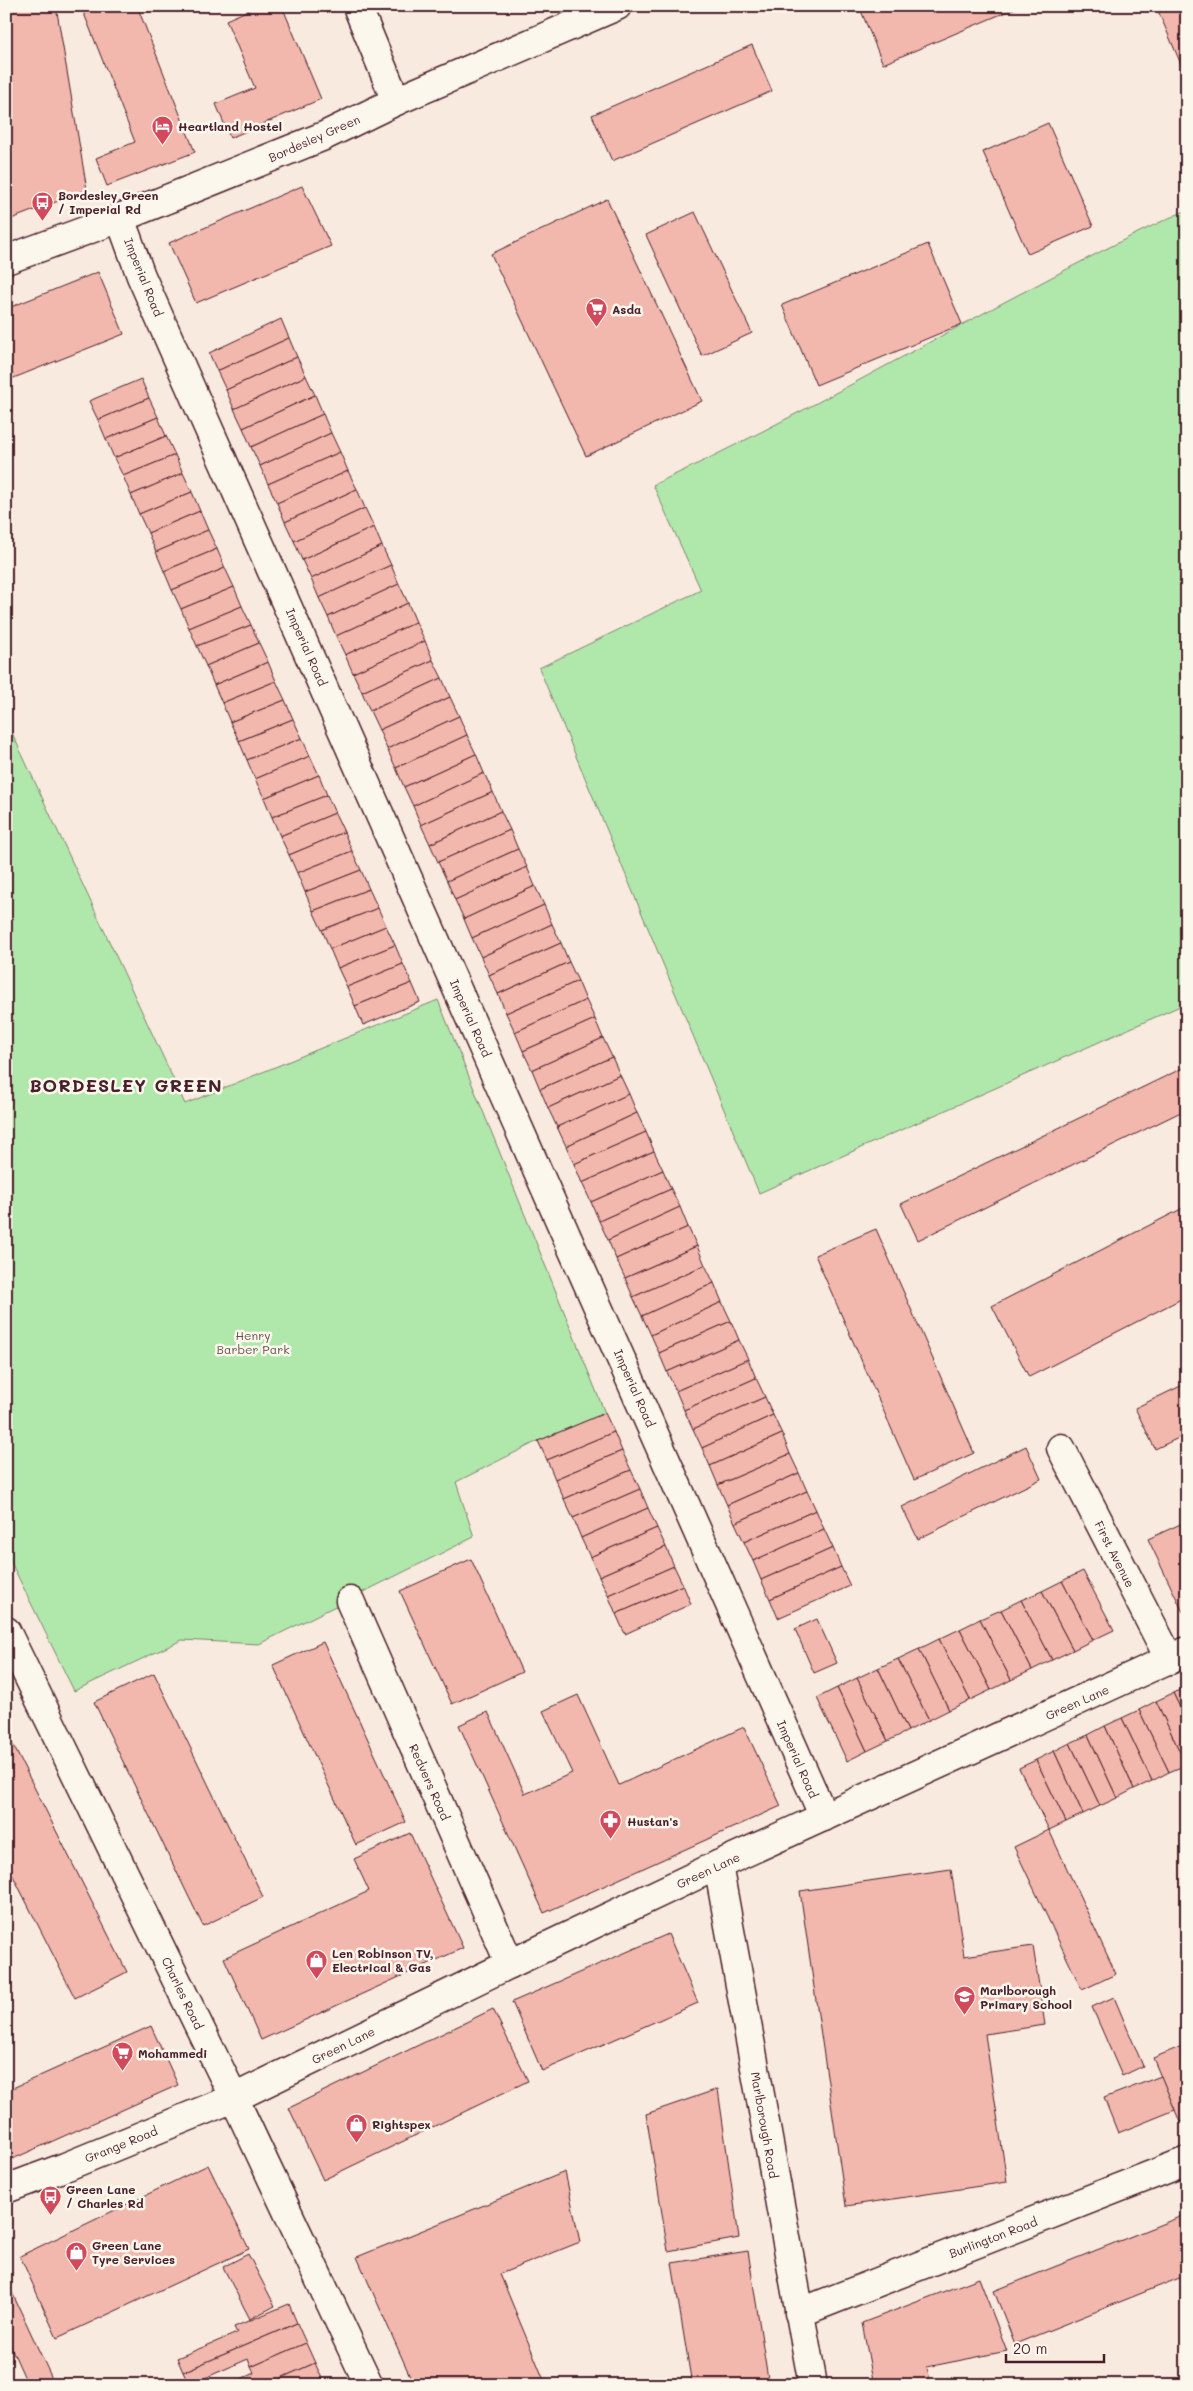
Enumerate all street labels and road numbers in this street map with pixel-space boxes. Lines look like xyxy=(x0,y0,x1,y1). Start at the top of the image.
street label: Bordesley Green xyxy=(266,111,362,165)
street label: Imperial Road xyxy=(121,235,167,319)
street label: Imperial Road xyxy=(283,606,331,689)
street label: Imperial Road xyxy=(447,977,495,1060)
street label: Imperial Road xyxy=(611,1347,659,1430)
street label: First Avenue xyxy=(1091,1518,1139,1590)
street label: Green Lane xyxy=(1043,1681,1111,1723)
street label: Imperial Road xyxy=(774,1718,822,1801)
street label: Redvers Road xyxy=(406,1741,454,1823)
street label: Green Lane xyxy=(674,1848,742,1892)
street label: Charles Road xyxy=(159,1954,208,2032)
street label: Green Lane xyxy=(309,2023,377,2067)
street label: Marlborough Road xyxy=(748,2070,782,2180)
street label: Grange Road xyxy=(82,2122,160,2166)
street label: Burlington Road xyxy=(947,2213,1040,2261)

